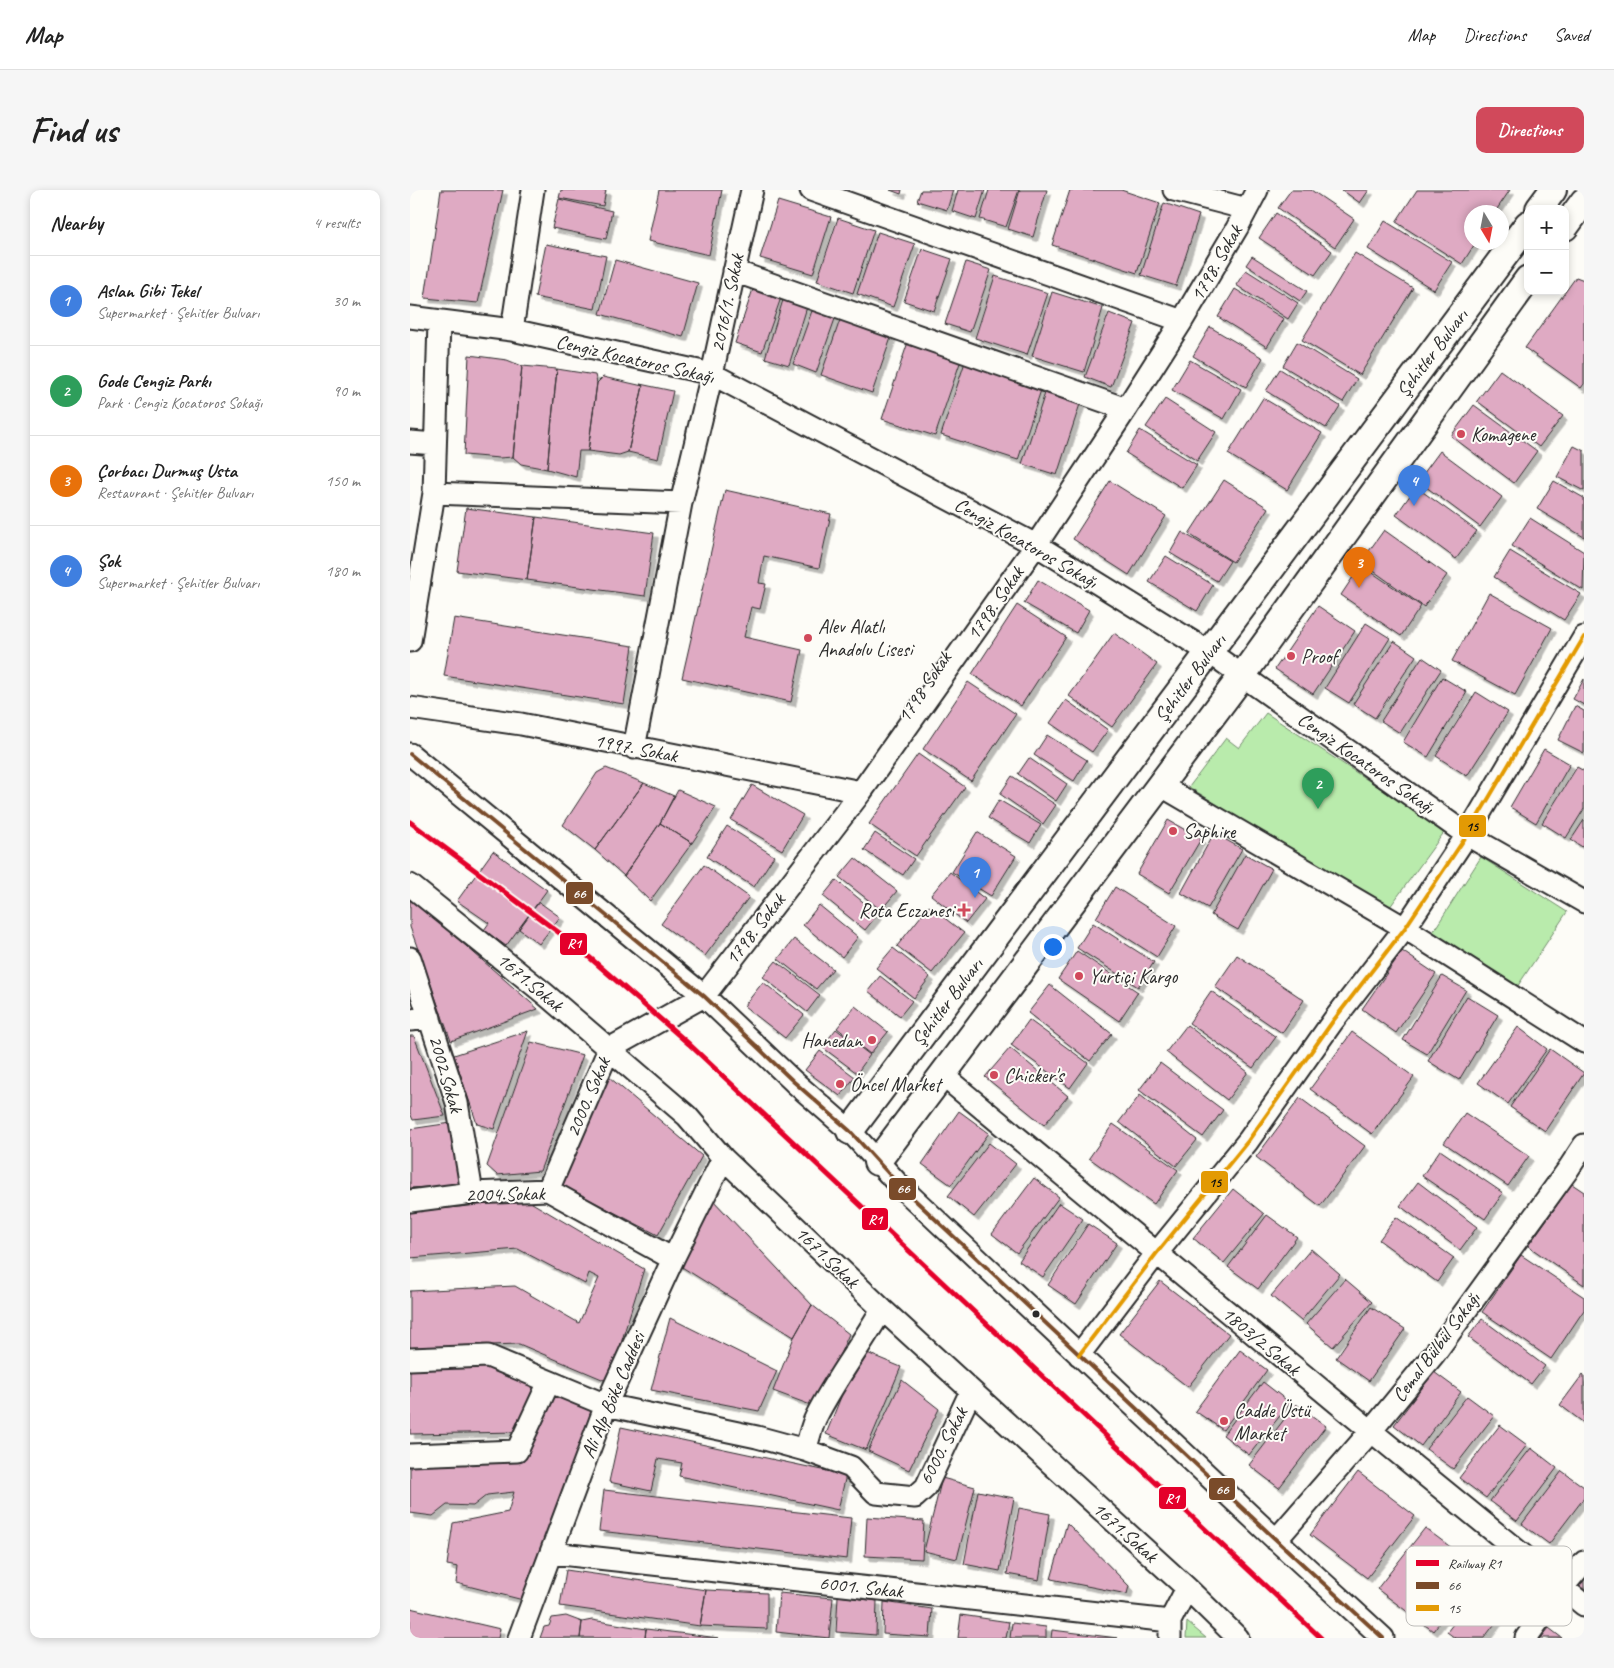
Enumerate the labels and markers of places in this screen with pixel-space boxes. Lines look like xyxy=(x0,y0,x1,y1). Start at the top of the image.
place label: Komagene xyxy=(1471,422,1537,447)
marker: Komagene xyxy=(1455,428,1467,440)
pin: 4 xyxy=(1398,465,1430,506)
pin: 3 xyxy=(1343,547,1375,588)
place label: Alev Alatlı Anadolu Lisesi xyxy=(818,614,915,662)
marker: Alev Alatlı Anadolu Lisesi xyxy=(802,632,814,644)
place label: Proof xyxy=(1301,644,1342,669)
marker: Proof xyxy=(1285,650,1297,662)
pin: 2 xyxy=(1302,768,1334,809)
place label: Saphire xyxy=(1183,819,1237,844)
marker: Saphire xyxy=(1167,825,1179,837)
pin: 1 xyxy=(959,857,991,898)
place label: Rota Eczanesi xyxy=(859,898,956,923)
marker: Rota Eczanesi xyxy=(958,904,970,916)
place label: Yurtiçi Kargo xyxy=(1089,964,1178,989)
marker: Yurtiçi Kargo xyxy=(1073,970,1085,982)
place label: Hanedan xyxy=(801,1028,863,1053)
marker: Hanedan xyxy=(866,1034,878,1046)
place label: Chicker's xyxy=(1004,1063,1066,1088)
marker: Chicker's xyxy=(988,1069,1000,1081)
place label: Öncel Market xyxy=(850,1072,944,1097)
marker: Öncel Market xyxy=(834,1078,846,1090)
unlabelled marker xyxy=(1031,1309,1041,1319)
place label: Cadde Üstü Market xyxy=(1234,1398,1312,1446)
marker: Cadde Üstü Market xyxy=(1218,1415,1230,1427)

